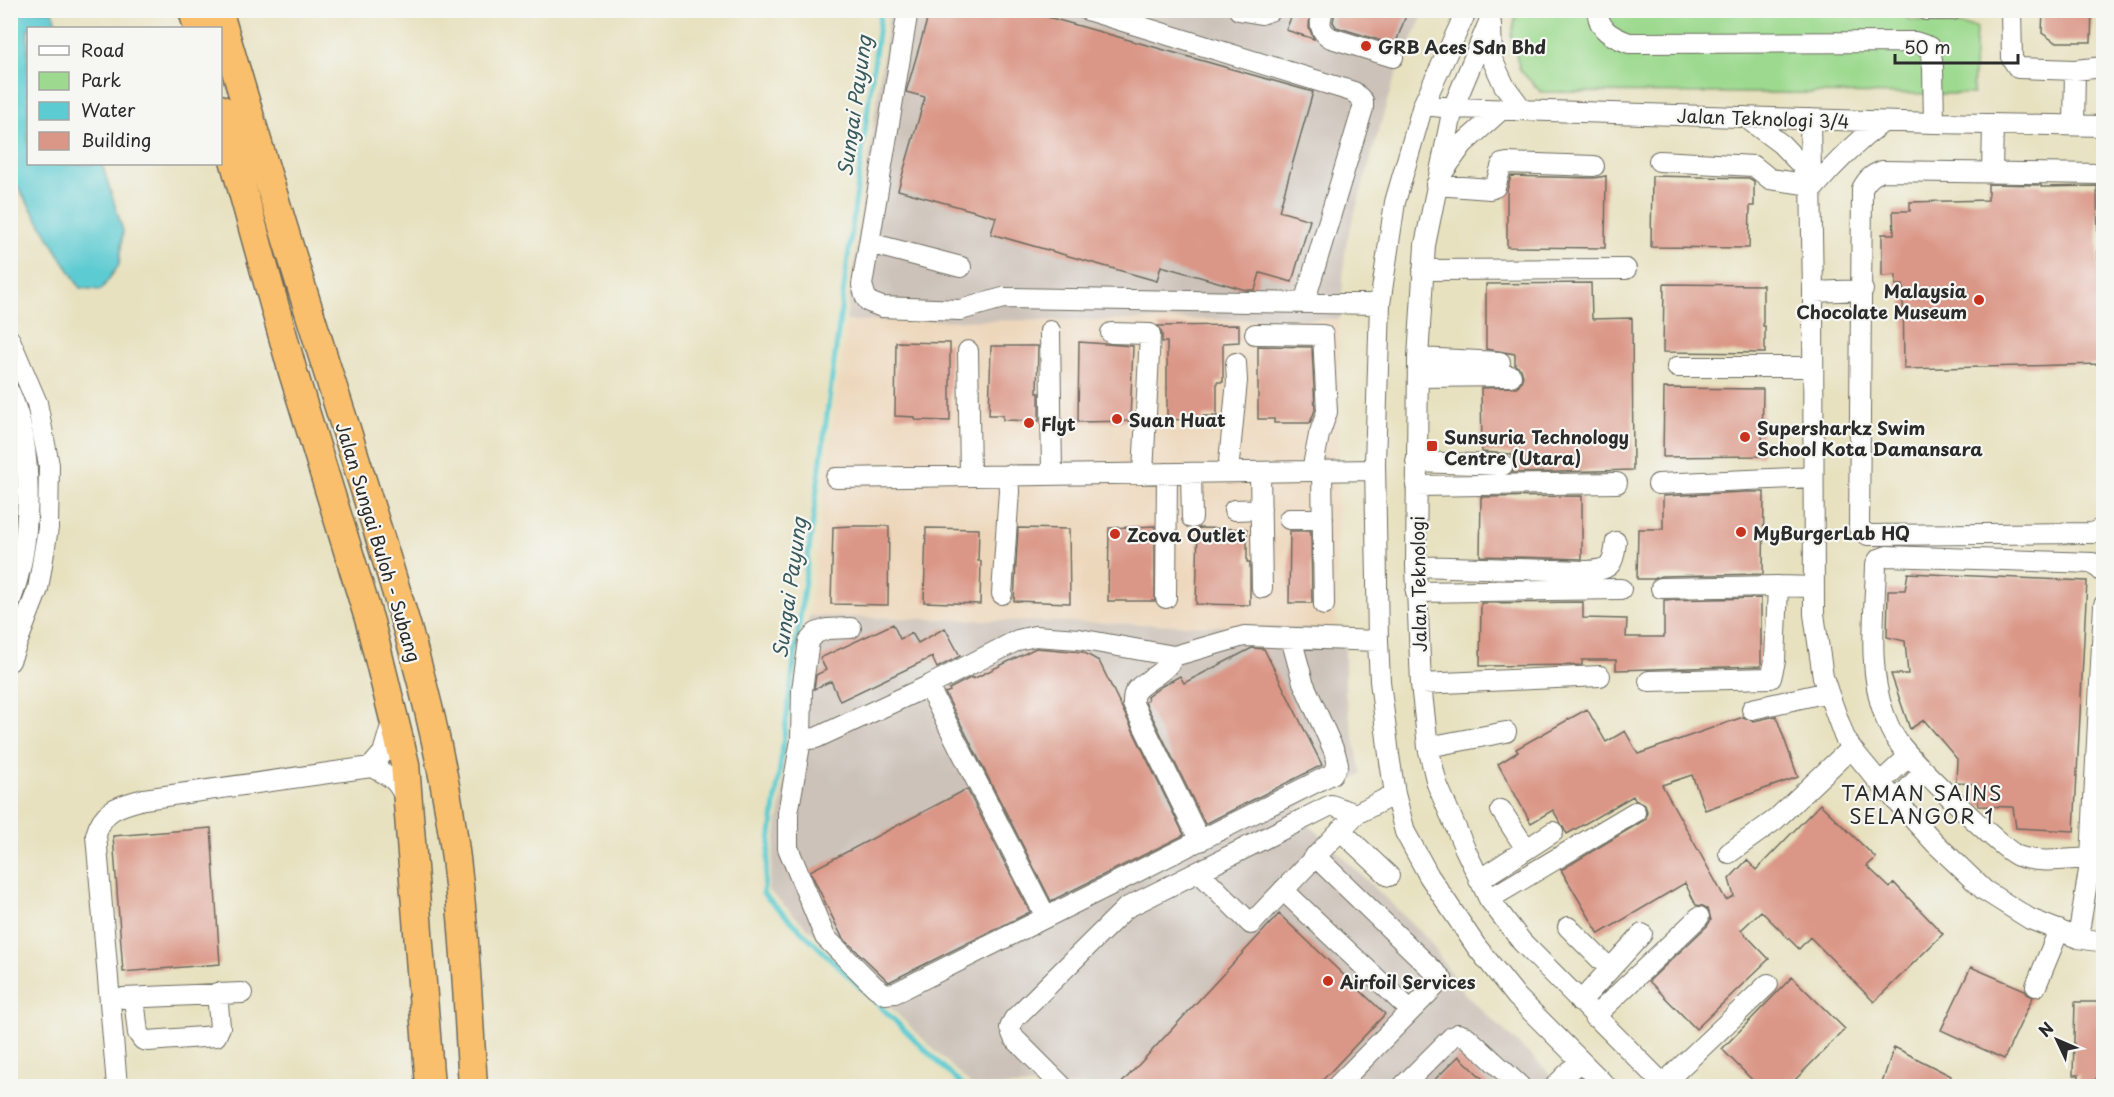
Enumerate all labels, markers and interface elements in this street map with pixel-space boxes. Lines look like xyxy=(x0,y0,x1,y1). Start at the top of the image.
legend xyxy=(27,27,222,165)
scale bar xyxy=(1895,27,2018,65)
water label: Sungai Payung xyxy=(829,32,879,178)
place label: GRB Aces Sdn Bhd xyxy=(1378,33,1546,60)
text: 50 m xyxy=(1904,33,1951,60)
text: Road xyxy=(81,36,125,63)
marker: GRB Aces Sdn Bhd xyxy=(1359,39,1373,53)
text: Park xyxy=(81,66,121,93)
text: Water xyxy=(81,96,136,123)
street label: Jalan Teknologi 3/4 xyxy=(1676,101,1850,135)
text: Building xyxy=(81,126,151,153)
place label: Malaysia Chocolate Museum xyxy=(1796,277,1968,325)
marker: Malaysia Chocolate Museum xyxy=(1972,293,1986,307)
place label: Suan Huat xyxy=(1129,406,1226,433)
place label: Flyt xyxy=(1041,410,1076,437)
marker: Suan Huat xyxy=(1110,412,1124,426)
place label: Supersharkz Swim School Kota Damansara xyxy=(1757,414,1983,462)
marker: Flyt xyxy=(1022,416,1036,430)
street label: Jalan Sungai Buloh - Subang xyxy=(330,419,428,665)
place label: Sunsuria Technology Centre (Utara) xyxy=(1444,423,1629,471)
marker: Supersharkz Swim School Kota Damansara xyxy=(1738,430,1752,444)
marker: Sunsuria Technology Centre (Utara) xyxy=(1425,439,1439,453)
water label: Sungai Payung xyxy=(764,514,814,660)
street label: Jalan Teknologi xyxy=(1403,516,1433,652)
place label: MyBurgerLab HQ xyxy=(1753,519,1910,546)
place label: Zcova Outlet xyxy=(1127,521,1246,548)
marker: MyBurgerLab HQ xyxy=(1734,525,1748,539)
marker: Zcova Outlet xyxy=(1108,527,1122,541)
district label: TAMAN SAINS SELANGOR 1 xyxy=(1841,778,2003,831)
place label: Airfoil Services xyxy=(1339,968,1476,995)
marker: Airfoil Services xyxy=(1321,974,1335,988)
north arrow xyxy=(2027,1010,2087,1070)
text: N xyxy=(2032,1016,2059,1042)

